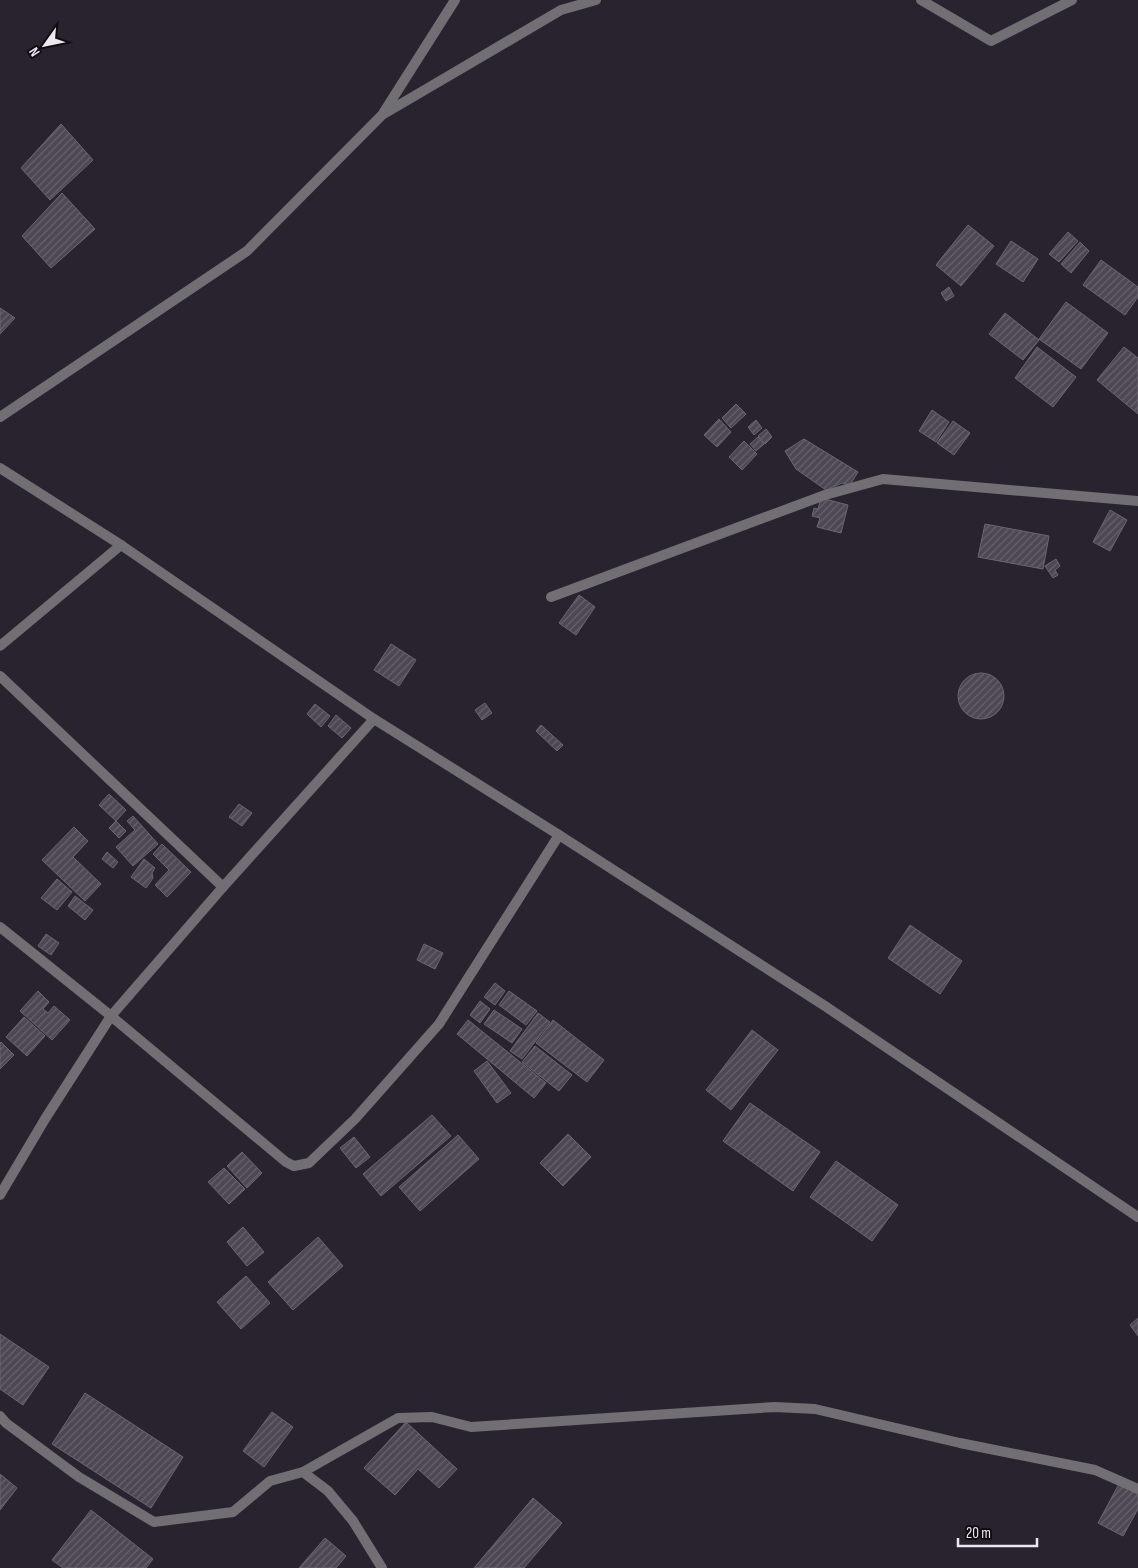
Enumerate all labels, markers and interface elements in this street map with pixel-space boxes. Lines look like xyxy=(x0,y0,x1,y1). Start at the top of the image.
north arrow xyxy=(20,20,70,70)
text: N xyxy=(25,44,44,60)
scale bar xyxy=(958,1516,1037,1548)
text: 20 m xyxy=(966,1524,991,1543)

